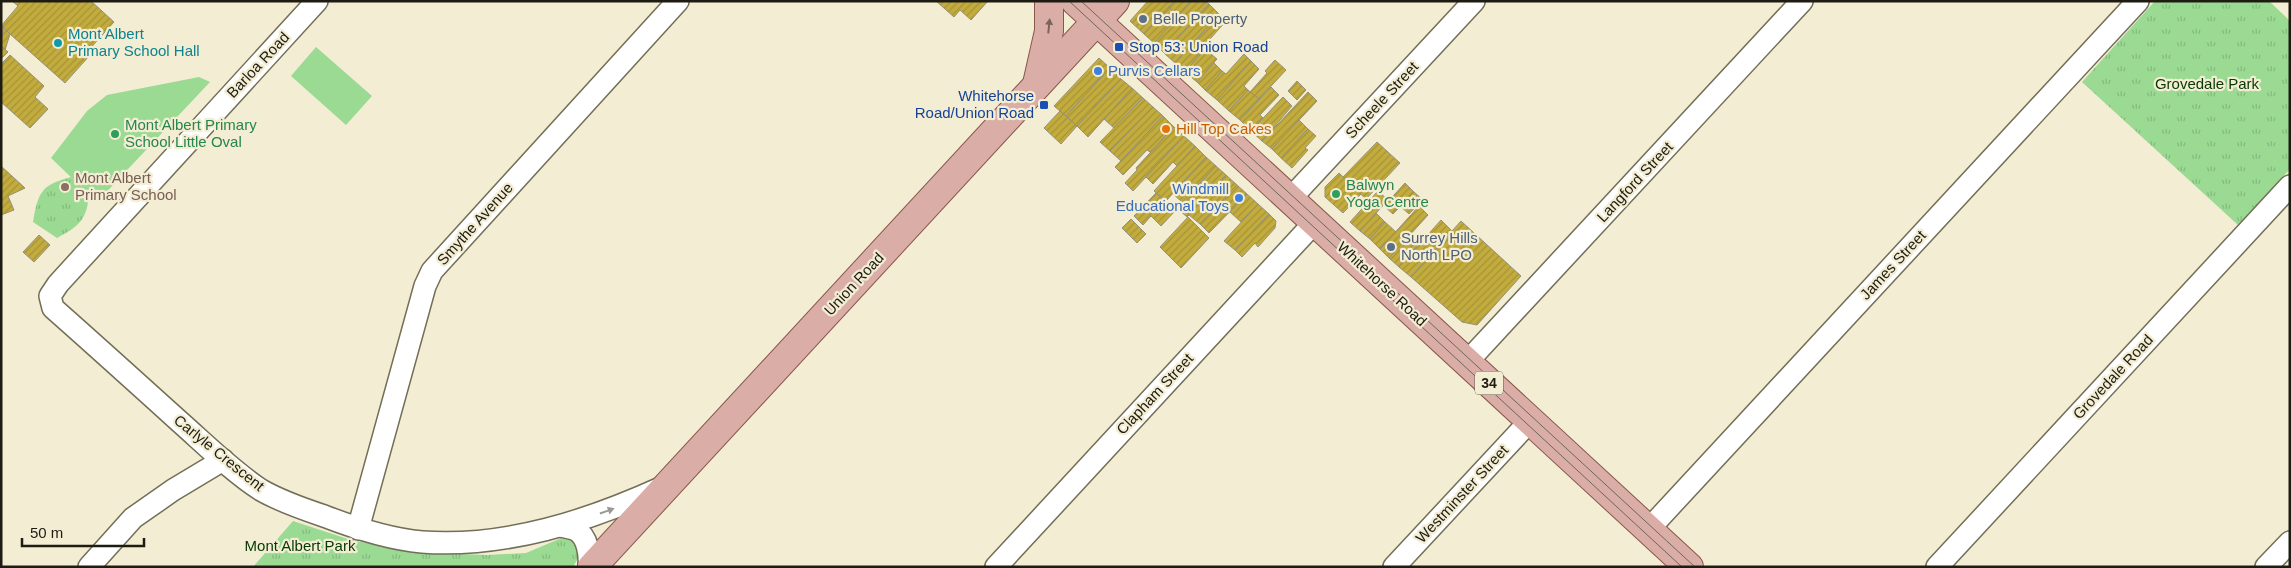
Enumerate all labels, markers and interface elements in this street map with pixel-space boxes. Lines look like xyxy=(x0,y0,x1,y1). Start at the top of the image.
place label: Belle Property xyxy=(1153,10,1248,27)
marker: Belle Property xyxy=(1137,13,1149,25)
one-way arrow xyxy=(1045,18,1053,34)
place label: Mont Albert Primary School Hall xyxy=(68,25,200,59)
street label: Barloa Road xyxy=(223,28,292,101)
marker: Mont Albert Primary School Hall xyxy=(52,37,64,49)
place label: Stop 53: Union Road xyxy=(1129,38,1268,55)
marker: Stop 53: Union Road xyxy=(1113,41,1125,53)
street label: Scheele Street xyxy=(1342,57,1422,141)
place label: Purvis Cellars xyxy=(1108,62,1201,79)
marker: Purvis Cellars xyxy=(1092,65,1104,77)
park label: Grovedale Park xyxy=(2155,75,2260,92)
place label: Whitehorse Road/Union Road xyxy=(915,87,1034,121)
marker: Whitehorse Road/Union Road xyxy=(1038,99,1050,111)
place label: Mont Albert Primary School Little Oval xyxy=(125,116,257,150)
place label: Hill Top Cakes xyxy=(1176,120,1272,137)
marker: Hill Top Cakes xyxy=(1160,123,1172,135)
marker: Mont Albert Primary School Little Oval xyxy=(109,128,121,140)
street label: Langford Street xyxy=(1593,137,1677,225)
place label: Mont Albert Primary School xyxy=(75,169,177,203)
place label: Balwyn Yoga Centre xyxy=(1346,176,1429,210)
street label: Smythe Avenue xyxy=(433,179,516,268)
place label: Windmill Educational Toys xyxy=(1116,180,1229,214)
marker: Mont Albert Primary School xyxy=(59,181,71,193)
marker: Balwyn Yoga Centre xyxy=(1330,188,1342,200)
marker: Windmill Educational Toys xyxy=(1233,192,1245,204)
street label: James Street xyxy=(1856,226,1930,303)
place label: Surrey Hills North LPO xyxy=(1401,229,1478,263)
street label: Whitehorse Road xyxy=(1334,238,1431,329)
marker: Surrey Hills North LPO xyxy=(1385,241,1397,253)
street label: Union Road xyxy=(820,249,887,318)
street label: Grovedale Road xyxy=(2069,331,2156,422)
street label: Clapham Street xyxy=(1113,349,1197,438)
road number: 34 xyxy=(1475,372,1503,394)
street label: Carlyle Crescent xyxy=(171,411,268,495)
street label: Westminster Street xyxy=(1412,441,1512,546)
one-way arrow xyxy=(600,507,615,515)
scale bar xyxy=(22,516,145,548)
text: 50 m xyxy=(30,524,63,541)
park label: Mont Albert Park xyxy=(245,537,356,554)

